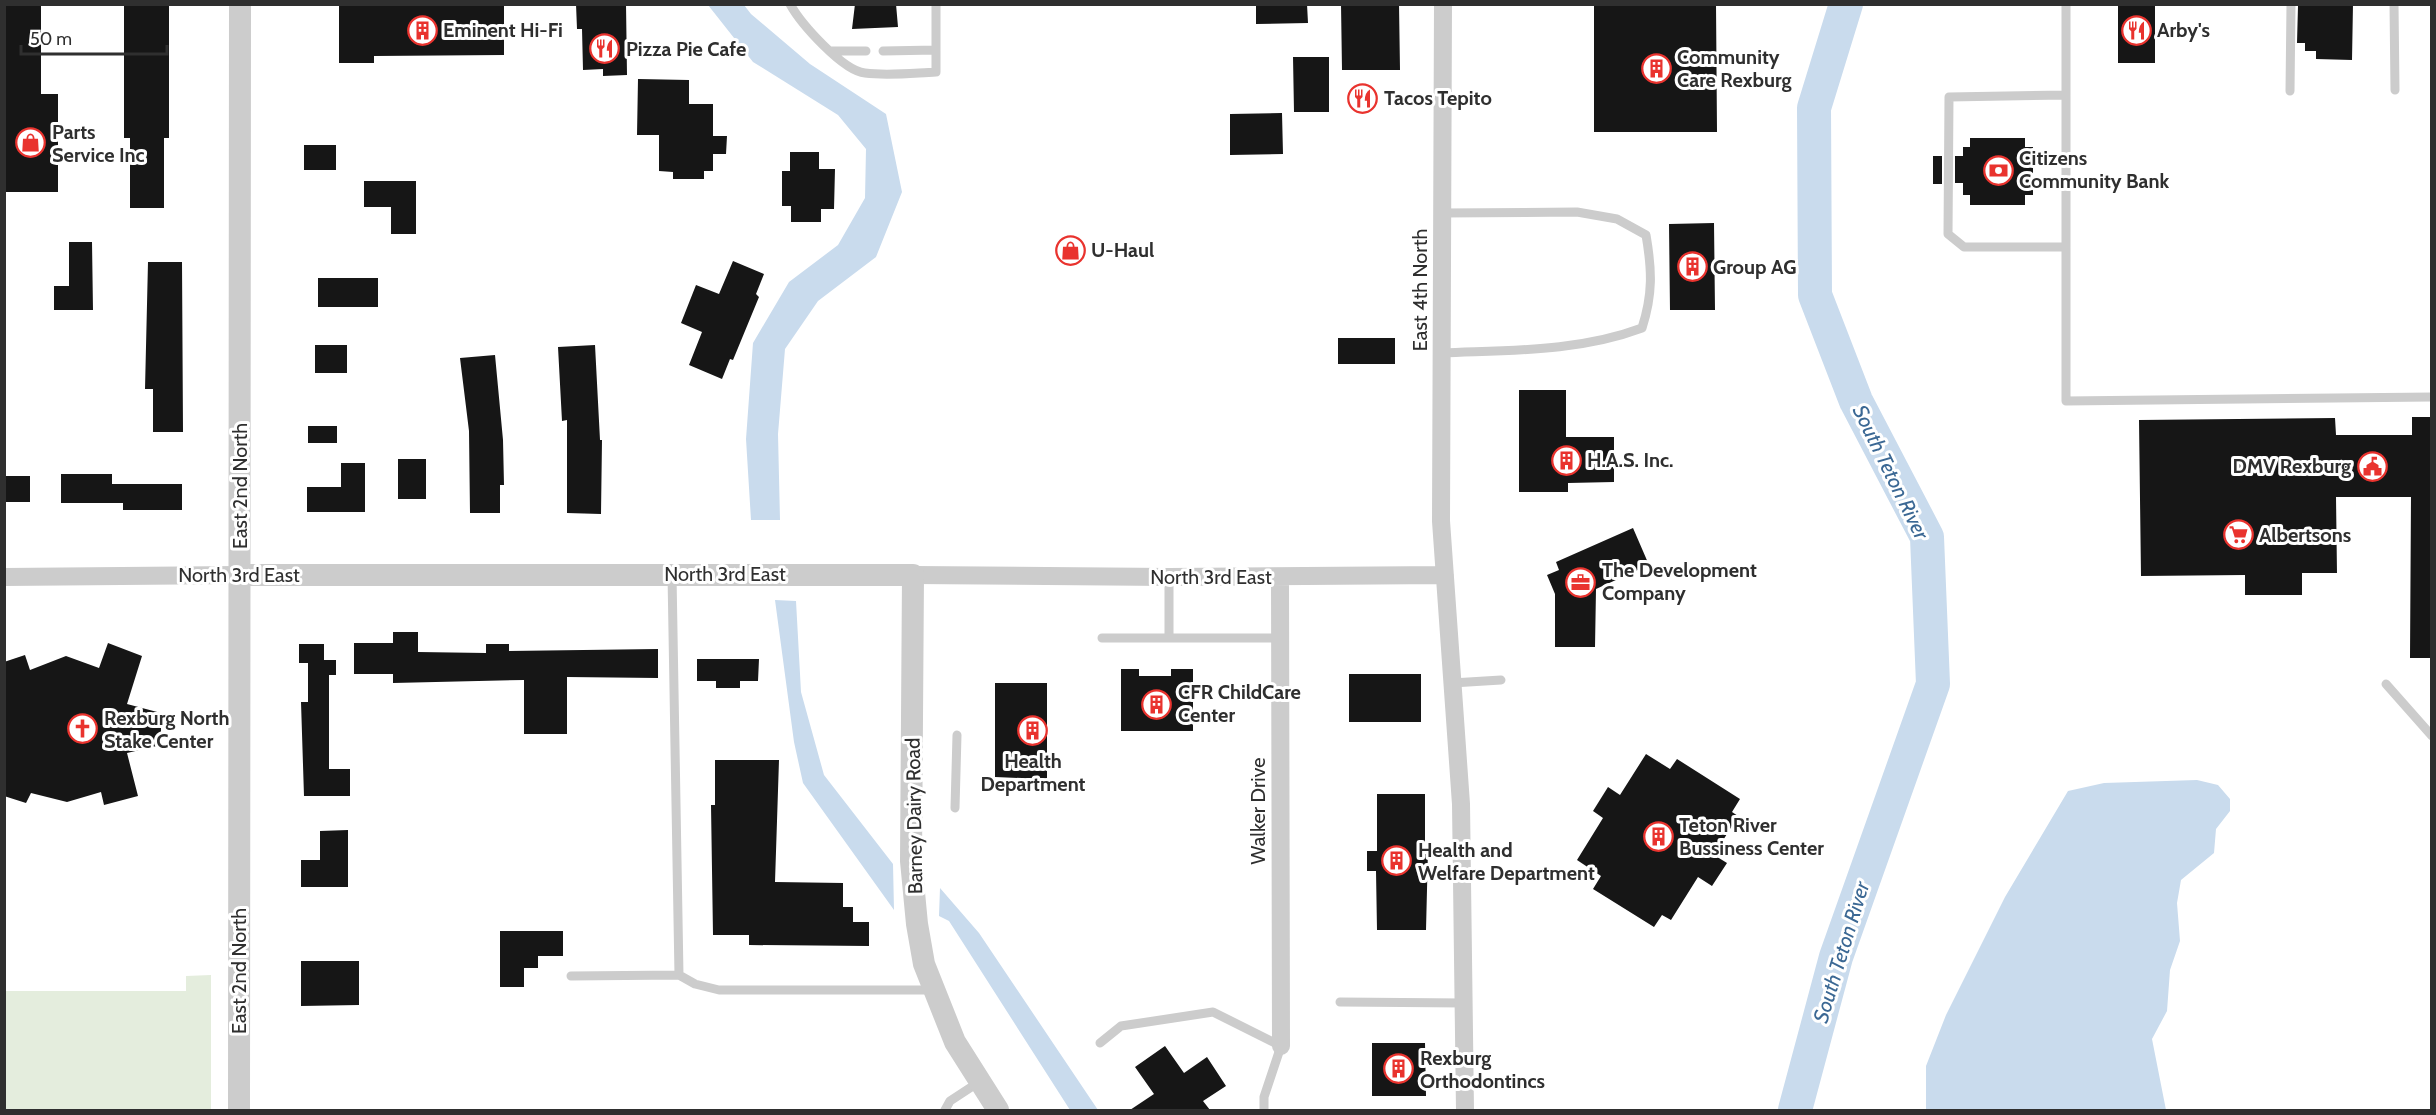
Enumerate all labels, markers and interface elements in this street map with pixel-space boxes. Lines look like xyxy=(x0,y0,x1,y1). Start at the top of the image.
building icon: Eminent Hi-Fi xyxy=(406,14,438,46)
restaurant icon: Arby's xyxy=(2120,14,2152,46)
scale bar xyxy=(21,18,166,56)
place label: Eminent Hi-Fi xyxy=(443,18,563,42)
place label: Arby's xyxy=(2157,18,2210,42)
text: 50 m xyxy=(30,28,72,50)
restaurant icon: Pizza Pie Cafe xyxy=(589,33,621,65)
place label: Pizza Pie Cafe xyxy=(626,37,746,61)
place label: Community Care Rexburg xyxy=(1677,45,1792,92)
building icon: Community Care Rexburg xyxy=(1640,52,1672,84)
restaurant icon: Tacos Tepito xyxy=(1347,82,1379,114)
place label: Tacos Tepito xyxy=(1384,86,1492,110)
place label: Parts Service Inc xyxy=(52,120,145,167)
shop icon: Parts Service Inc xyxy=(15,127,47,159)
place label: Citizens Community Bank xyxy=(2019,146,2170,193)
bank icon: Citizens Community Bank xyxy=(1982,154,2014,186)
street label: East 4th North xyxy=(1408,229,1432,351)
shop icon: U-Haul xyxy=(1054,234,1086,266)
place label: U-Haul xyxy=(1091,238,1154,262)
building icon: Group AG xyxy=(1676,251,1708,283)
place label: Group AG xyxy=(1713,255,1797,279)
water label: South Teton River xyxy=(1848,401,1935,545)
street label: East 2nd North xyxy=(228,423,252,549)
building icon: H.A.S. Inc. xyxy=(1550,444,1582,476)
place label: H.A.S. Inc. xyxy=(1587,448,1674,472)
public building icon: DMV Rexburg xyxy=(2356,450,2388,482)
place label: DMV Rexburg xyxy=(2232,454,2351,478)
supermarket icon: Albertsons xyxy=(2222,519,2254,551)
place label: Albertsons xyxy=(2259,523,2351,547)
place label: The Development Company xyxy=(1602,558,1757,605)
street label: North 3rd East xyxy=(664,562,786,586)
street label: North 3rd East xyxy=(178,563,300,587)
street label: North 3rd East xyxy=(1150,565,1272,589)
office icon: The Development Company xyxy=(1565,566,1597,598)
place label: CFR ChildCare Center xyxy=(1178,680,1301,727)
building icon: CFR ChildCare Center xyxy=(1141,688,1173,720)
place label: Rexburg North Stake Center xyxy=(104,706,229,753)
church icon: Rexburg North Stake Center xyxy=(67,713,99,745)
building icon: Health Department xyxy=(1017,714,1049,746)
street label: Barney Dairy Road xyxy=(901,738,927,894)
place label: Health Department xyxy=(981,749,1086,796)
street label: Walker Drive xyxy=(1246,758,1270,864)
place label: Teton River Bussiness Center xyxy=(1679,813,1824,860)
building icon: Teton River Bussiness Center xyxy=(1642,820,1674,852)
place label: Health and Welfare Department xyxy=(1418,838,1595,885)
building icon: Health and Welfare Department xyxy=(1381,845,1413,877)
water label: South Teton River xyxy=(1808,877,1875,1026)
street label: East 2nd North xyxy=(227,908,251,1034)
place label: Rexburg Orthodontincs xyxy=(1420,1046,1545,1093)
building icon: Rexburg Orthodontincs xyxy=(1383,1053,1415,1085)

